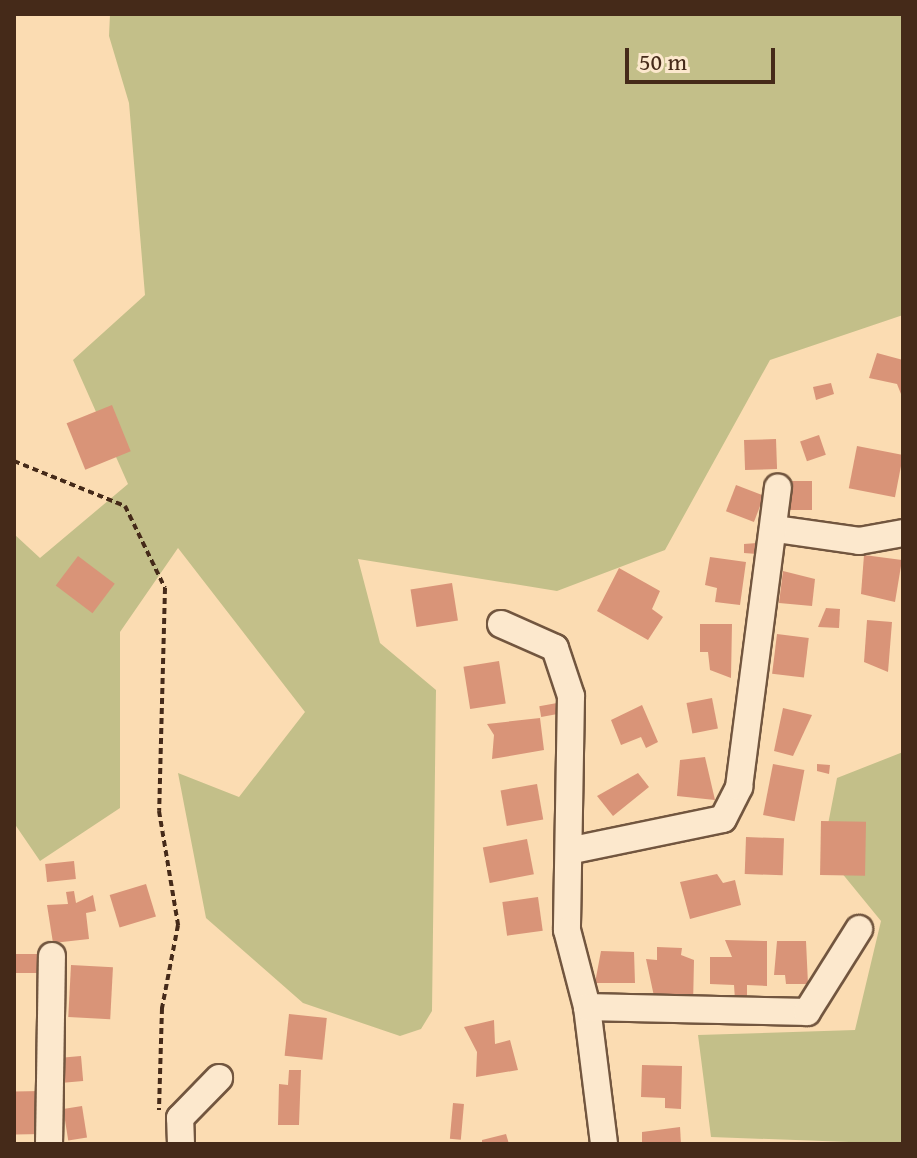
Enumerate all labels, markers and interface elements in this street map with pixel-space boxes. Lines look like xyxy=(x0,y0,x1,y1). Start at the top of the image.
scale bar xyxy=(629,32,779,82)
text: 50 m xyxy=(639,44,687,79)

